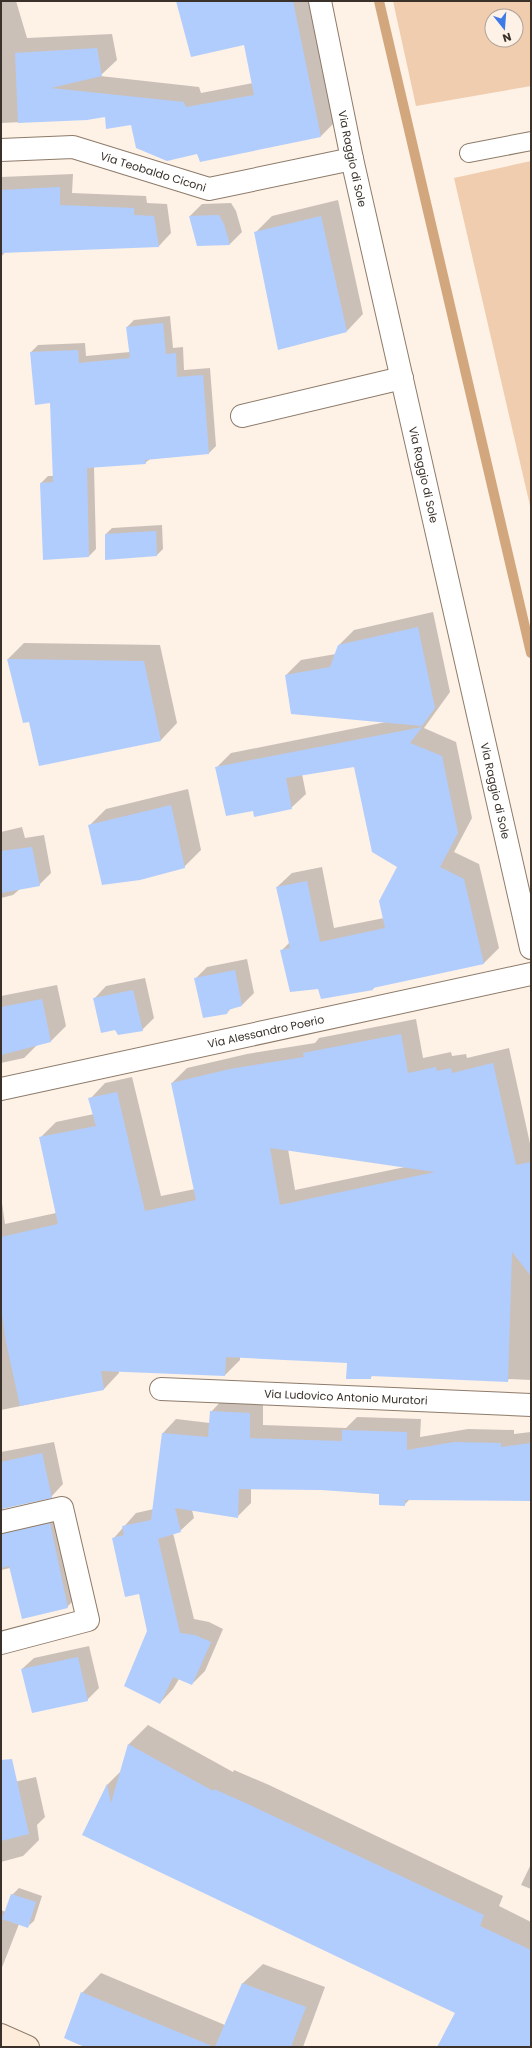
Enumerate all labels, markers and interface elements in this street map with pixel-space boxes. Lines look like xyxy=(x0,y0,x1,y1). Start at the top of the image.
north arrow xyxy=(484,8,524,48)
text: N xyxy=(501,29,513,46)
street label: Via Raggio di Sole xyxy=(334,109,371,209)
street label: Via Teobaldo Ciconi xyxy=(98,148,208,196)
street label: Via Raggio di Sole xyxy=(405,425,442,525)
street label: Via Raggio di Sole xyxy=(477,741,514,841)
street label: Via Alessandro Poerio xyxy=(206,1011,326,1052)
street label: Via Ludovico Antonio Muratori xyxy=(264,1385,428,1409)

